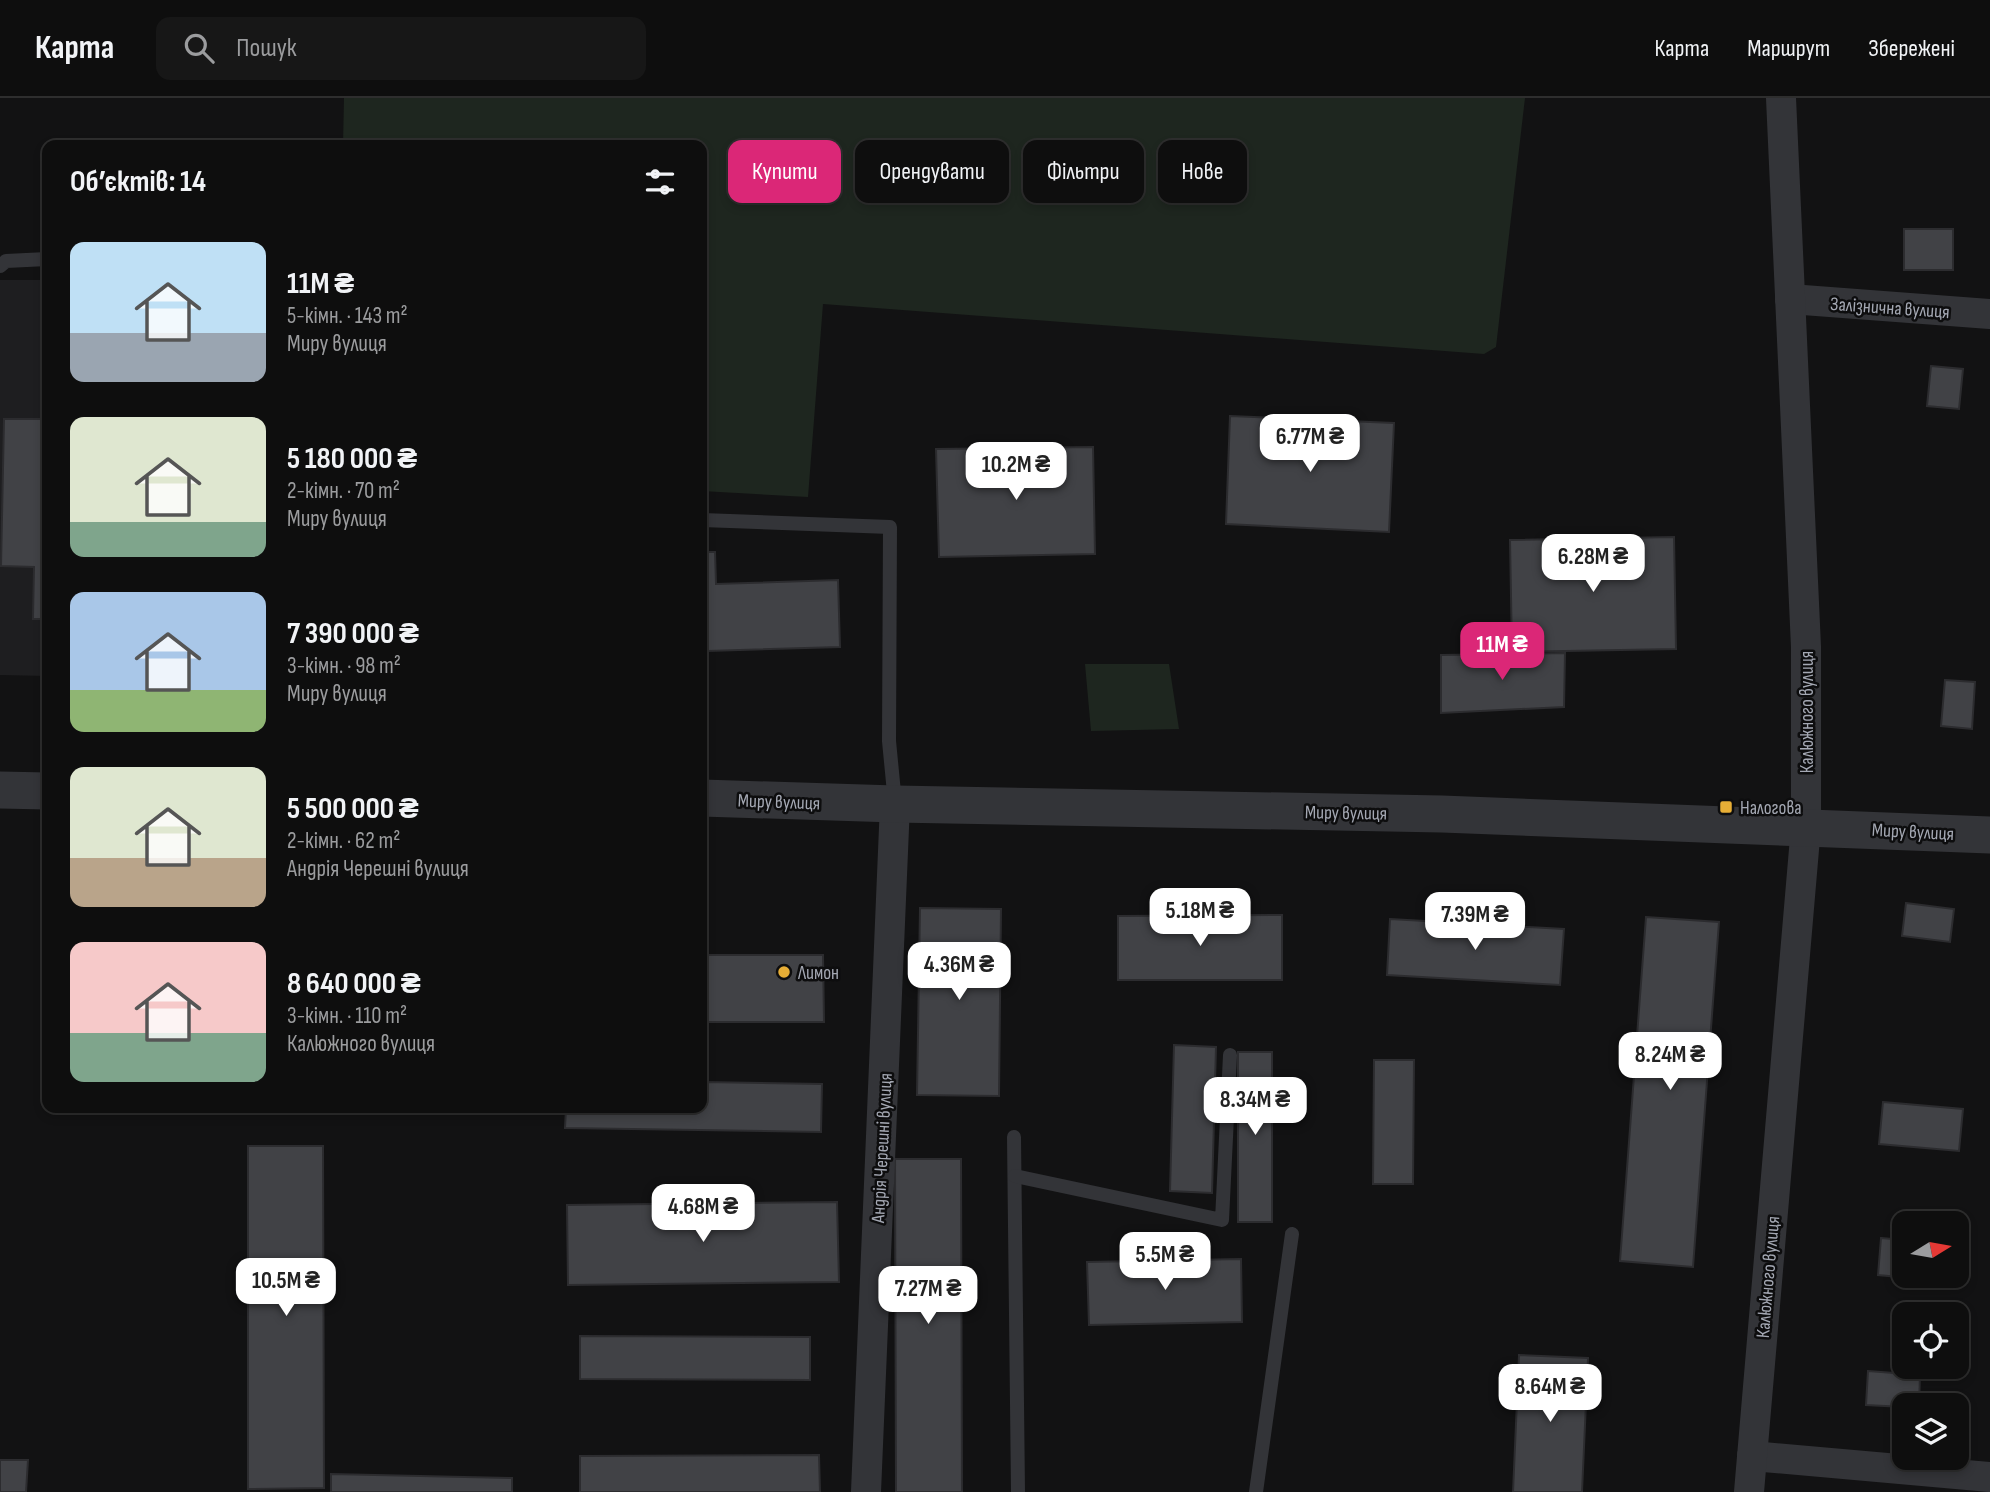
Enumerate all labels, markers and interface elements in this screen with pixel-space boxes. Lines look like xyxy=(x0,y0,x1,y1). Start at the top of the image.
search box xyxy=(156,17,646,80)
text: Карта xyxy=(35,28,114,68)
icon: search xyxy=(180,29,218,67)
text: Пошук xyxy=(236,33,297,64)
text: Карта xyxy=(1655,34,1709,63)
text: Маршрут xyxy=(1747,34,1830,63)
text: Збережені xyxy=(1868,34,1955,63)
chip: Купити xyxy=(728,140,841,203)
chip: Орендувати xyxy=(855,140,1009,203)
chip: Фільтри xyxy=(1023,140,1144,203)
chip: Нове xyxy=(1158,140,1247,203)
icon: filters xyxy=(641,163,679,201)
text: Об’єктів: 14 xyxy=(70,164,206,200)
text: 11M ₴ xyxy=(287,266,354,302)
icon: home xyxy=(126,270,210,354)
street label: Залізнична вулиця xyxy=(1829,293,1950,324)
text: 5-кімн. · 143 m² xyxy=(287,302,408,330)
text: Миру вулиця xyxy=(287,330,387,358)
pin: 6.77M ₴ xyxy=(1245,414,1375,474)
text: 6.77M ₴ xyxy=(1276,423,1344,451)
text: 5 180 000 ₴ xyxy=(287,441,417,477)
pin: 10.2M ₴ xyxy=(951,442,1081,502)
icon: home xyxy=(126,445,210,529)
text: 10.2M ₴ xyxy=(982,451,1050,479)
text: 2-кімн. · 70 m² xyxy=(287,477,400,505)
text: Миру вулиця xyxy=(287,505,387,533)
pin: 6.28M ₴ xyxy=(1528,534,1658,594)
text: 6.28M ₴ xyxy=(1558,543,1628,571)
text: 7 390 000 ₴ xyxy=(287,616,419,652)
icon: home xyxy=(126,620,210,704)
pin: 11M ₴ xyxy=(1453,622,1551,682)
text: 11M ₴ xyxy=(1476,631,1528,659)
street label: Калюжного вулиця xyxy=(1796,651,1819,773)
text: 3-кімн. · 98 m² xyxy=(287,652,401,680)
text: Миру вулиця xyxy=(287,680,387,708)
street label: Миру вулиця xyxy=(737,790,821,815)
text: 5 500 000 ₴ xyxy=(287,791,419,827)
icon: home xyxy=(126,795,210,879)
place label: Налогова xyxy=(1740,797,1802,820)
marker: Налогова xyxy=(1718,799,1734,815)
street label: Миру вулиця xyxy=(1305,801,1387,826)
street label: Миру вулиця xyxy=(1871,819,1955,846)
text: 2-кімн. · 62 m² xyxy=(287,827,400,855)
text: Андрія Черешні вулиця xyxy=(287,855,469,883)
pin: 5.18M ₴ xyxy=(1135,888,1265,948)
pin: 7.39M ₴ xyxy=(1410,892,1540,952)
text: 5.18M ₴ xyxy=(1166,897,1234,925)
text: 7.39M ₴ xyxy=(1441,901,1509,929)
pin: 4.36M ₴ xyxy=(894,942,1024,1002)
text: 4.36M ₴ xyxy=(924,951,994,979)
place label: Лимон xyxy=(797,962,839,985)
marker: Лимон xyxy=(776,964,792,980)
text: 8 640 000 ₴ xyxy=(287,966,421,1002)
icon: home xyxy=(126,970,210,1054)
text: 3-кімн. · 110 m² xyxy=(287,1002,407,1030)
text: Калюжного вулиця xyxy=(287,1030,435,1058)
pin: 8.24M ₴ xyxy=(1605,1032,1735,1092)
text: 8.24M ₴ xyxy=(1635,1041,1705,1069)
street label: Андрія Черешні вулиця xyxy=(867,1072,898,1225)
pin: 8.34M ₴ xyxy=(1190,1077,1320,1137)
text: 8.34M ₴ xyxy=(1220,1086,1290,1114)
pin: 4.68M ₴ xyxy=(638,1184,768,1244)
text: 4.68M ₴ xyxy=(668,1193,738,1221)
north arrow xyxy=(1892,1211,1969,1288)
map controls xyxy=(1892,1211,1969,1470)
street label: Калюжного вулиця xyxy=(1752,1215,1785,1339)
pin: 5.5M ₴ xyxy=(1108,1232,1222,1292)
text: 5.5M ₴ xyxy=(1136,1241,1194,1269)
pin: 10.5M ₴ xyxy=(221,1258,351,1318)
pin: 7.27M ₴ xyxy=(863,1266,993,1326)
text: 10.5M ₴ xyxy=(252,1267,320,1295)
text: 7.27M ₴ xyxy=(894,1275,962,1303)
button: locate xyxy=(1892,1302,1969,1379)
pin: 8.64M ₴ xyxy=(1485,1364,1615,1424)
text: 8.64M ₴ xyxy=(1515,1373,1585,1401)
button: layers xyxy=(1892,1393,1969,1470)

